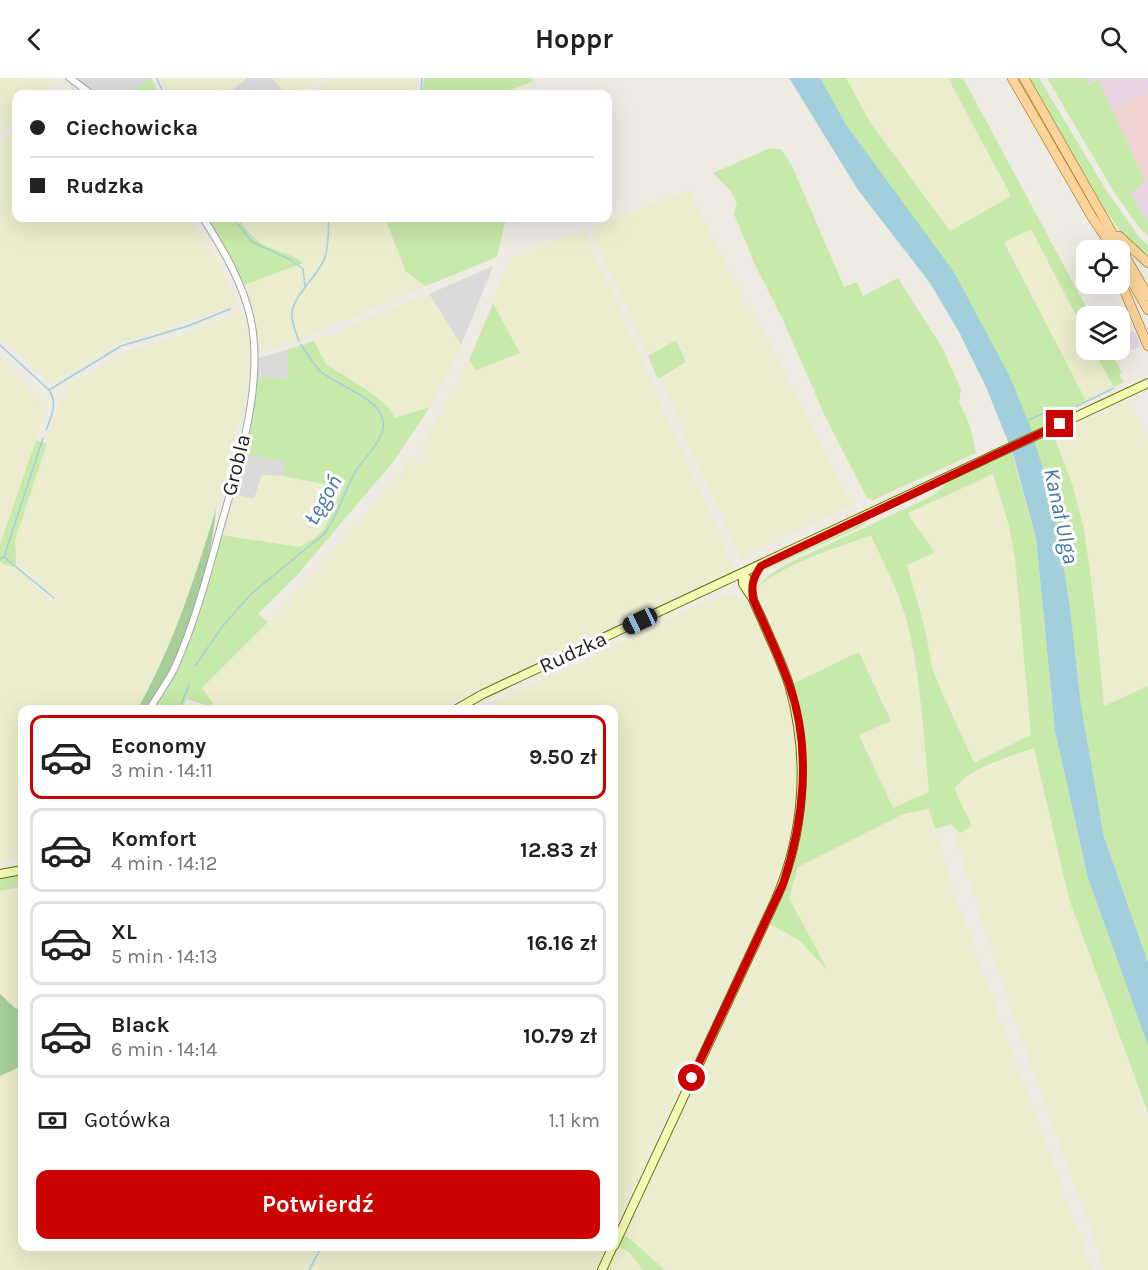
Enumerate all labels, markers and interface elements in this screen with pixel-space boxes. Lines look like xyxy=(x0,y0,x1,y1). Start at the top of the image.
icon: back xyxy=(18,23,51,56)
text: Hoppr xyxy=(535,23,613,55)
icon: search xyxy=(1097,23,1130,56)
text: Ciechowicka xyxy=(66,115,198,141)
text: Rudzka xyxy=(66,173,144,199)
map controls xyxy=(1076,240,1130,360)
button: locate xyxy=(1076,240,1130,294)
button: layers xyxy=(1076,306,1130,360)
route end xyxy=(1046,410,1073,437)
street label: Grobla xyxy=(217,432,255,498)
water label: Kanał Ulga xyxy=(1038,466,1084,566)
water label: Łęgoń xyxy=(298,470,348,530)
car xyxy=(620,605,660,637)
street label: Rudzka xyxy=(536,626,610,678)
icon: car xyxy=(39,730,93,784)
text: Economy xyxy=(111,733,206,759)
text: 9.50 zł xyxy=(529,744,597,770)
text: 3 min · 14:11 xyxy=(111,759,213,782)
icon: car xyxy=(39,823,93,877)
text: Komfort xyxy=(111,826,197,852)
text: 12.83 zł xyxy=(520,837,597,863)
text: 4 min · 14:12 xyxy=(111,852,217,875)
icon: car xyxy=(39,916,93,970)
text: XL xyxy=(111,919,137,945)
text: 16.16 zł xyxy=(527,930,597,956)
text: 5 min · 14:13 xyxy=(111,945,218,968)
icon: car xyxy=(39,1009,93,1063)
text: Black xyxy=(111,1012,170,1038)
text: 10.79 zł xyxy=(523,1023,597,1049)
text: 6 min · 14:14 xyxy=(111,1038,217,1061)
route start xyxy=(678,1064,705,1091)
icon: cash xyxy=(36,1104,69,1137)
text: Gotówka xyxy=(84,1107,171,1133)
text: 1.1 km xyxy=(548,1109,600,1132)
button: Potwierdź xyxy=(36,1170,600,1239)

